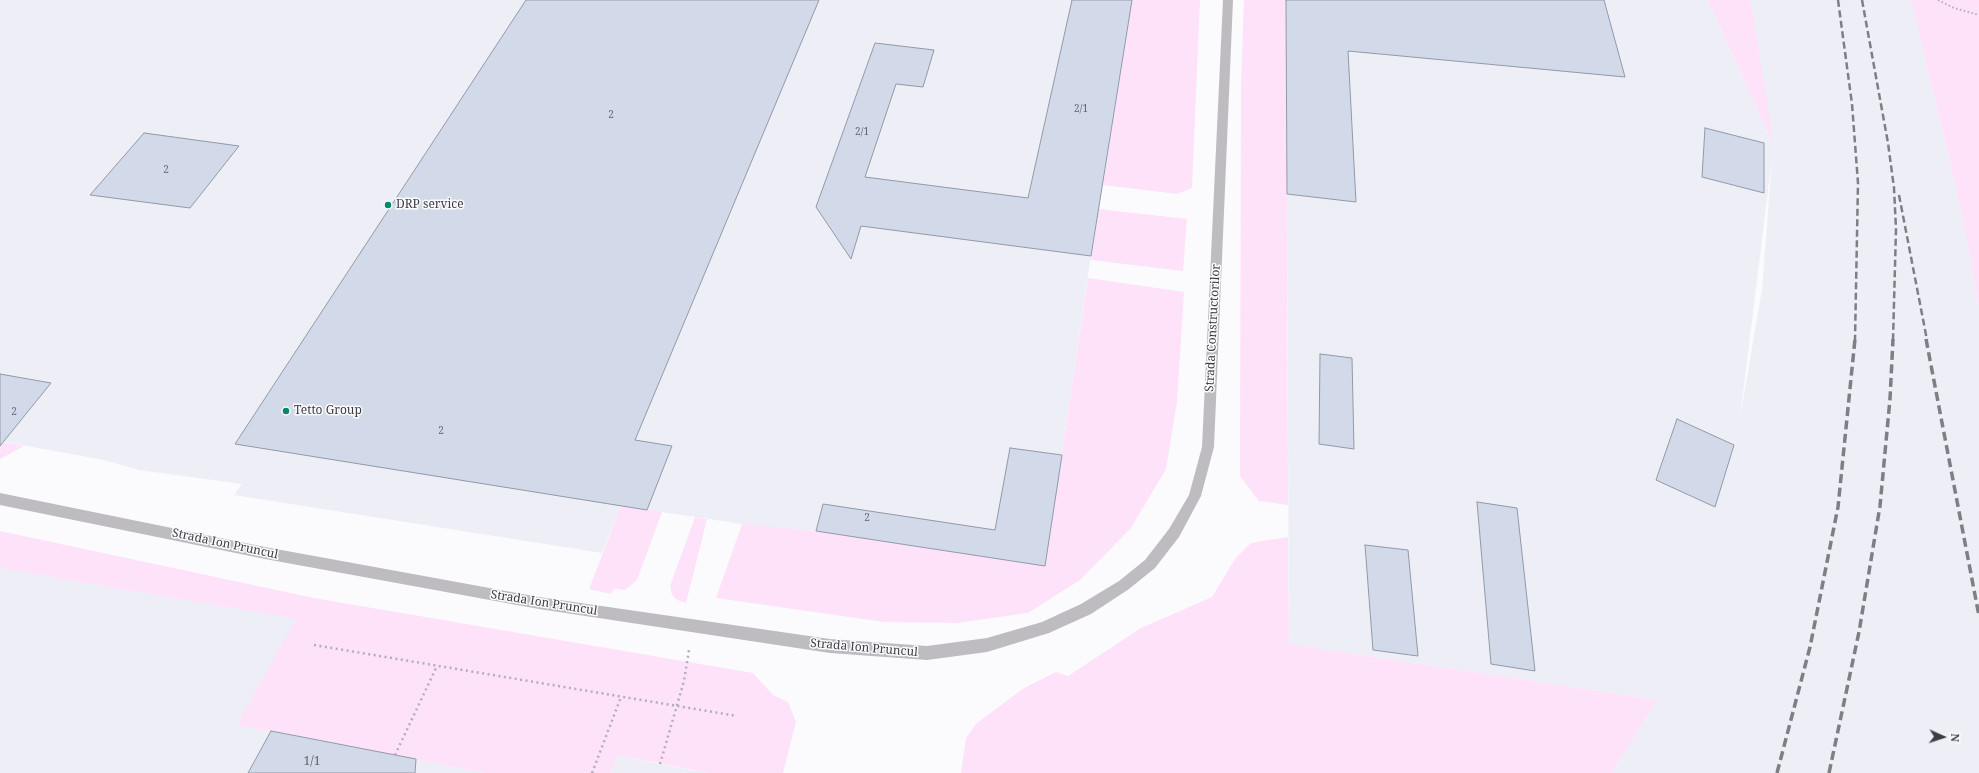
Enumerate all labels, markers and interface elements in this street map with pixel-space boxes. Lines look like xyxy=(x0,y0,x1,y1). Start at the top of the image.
house number: 2/1 xyxy=(1074,103,1088,115)
house number: 2 xyxy=(608,109,614,121)
house number: 2/1 xyxy=(855,126,869,138)
house number: 2 xyxy=(163,164,169,176)
place label: DRP service xyxy=(396,198,464,212)
marker: DRP service xyxy=(383,200,393,210)
street label: Strada Constructorilor xyxy=(1202,264,1224,392)
place label: Tetto Group xyxy=(294,404,362,418)
house number: 2 xyxy=(11,406,17,418)
marker: Tetto Group xyxy=(281,406,291,416)
house number: 2 xyxy=(438,425,444,437)
house number: 2 xyxy=(864,512,870,524)
street label: Strada Ion Pruncul xyxy=(171,526,279,562)
street label: Strada Ion Pruncul xyxy=(490,587,598,619)
street label: Strada Ion Pruncul xyxy=(810,636,918,660)
north arrow xyxy=(1923,717,1963,757)
text: N xyxy=(1948,733,1963,742)
house number: 1/1 xyxy=(304,755,320,769)

